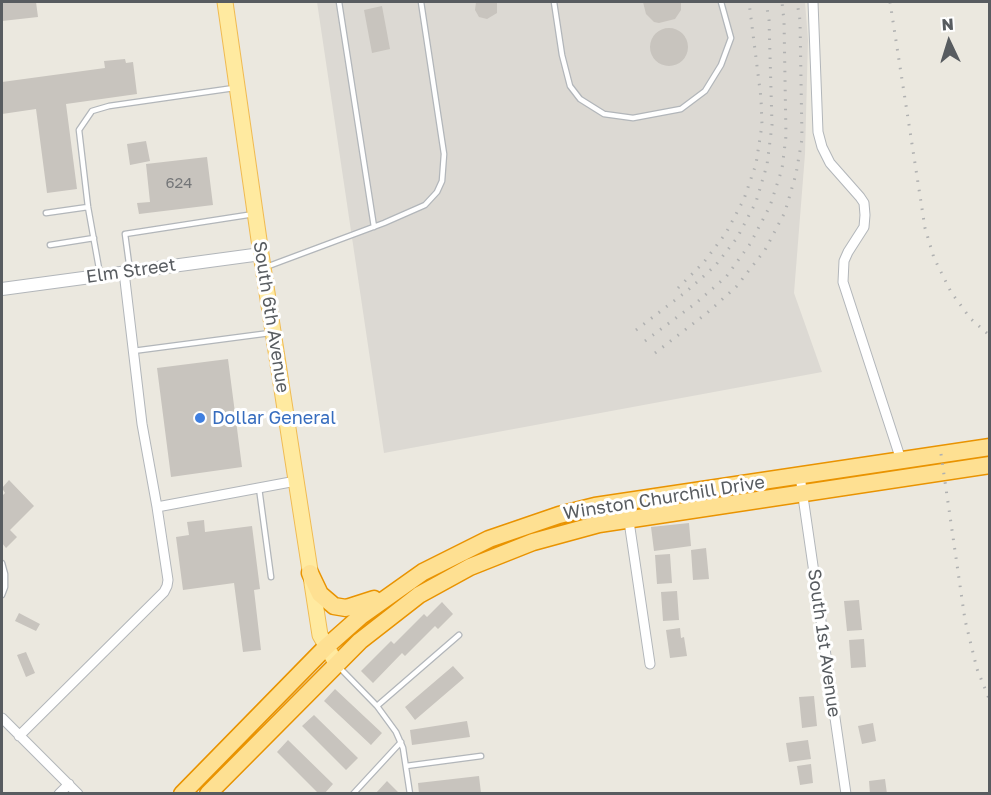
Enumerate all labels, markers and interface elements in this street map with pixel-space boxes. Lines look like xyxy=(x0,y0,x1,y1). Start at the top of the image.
north arrow xyxy=(919,12,979,72)
text: N xyxy=(941,14,955,34)
house number: 624 xyxy=(166,174,192,192)
street label: South 6th Avenue xyxy=(248,240,294,394)
street label: Elm Street xyxy=(85,254,177,288)
place label: Dollar General xyxy=(212,407,336,429)
marker: Dollar General xyxy=(193,411,207,425)
street label: Winston Churchill Drive xyxy=(562,471,766,525)
street label: South 1st Avenue xyxy=(803,567,845,719)

